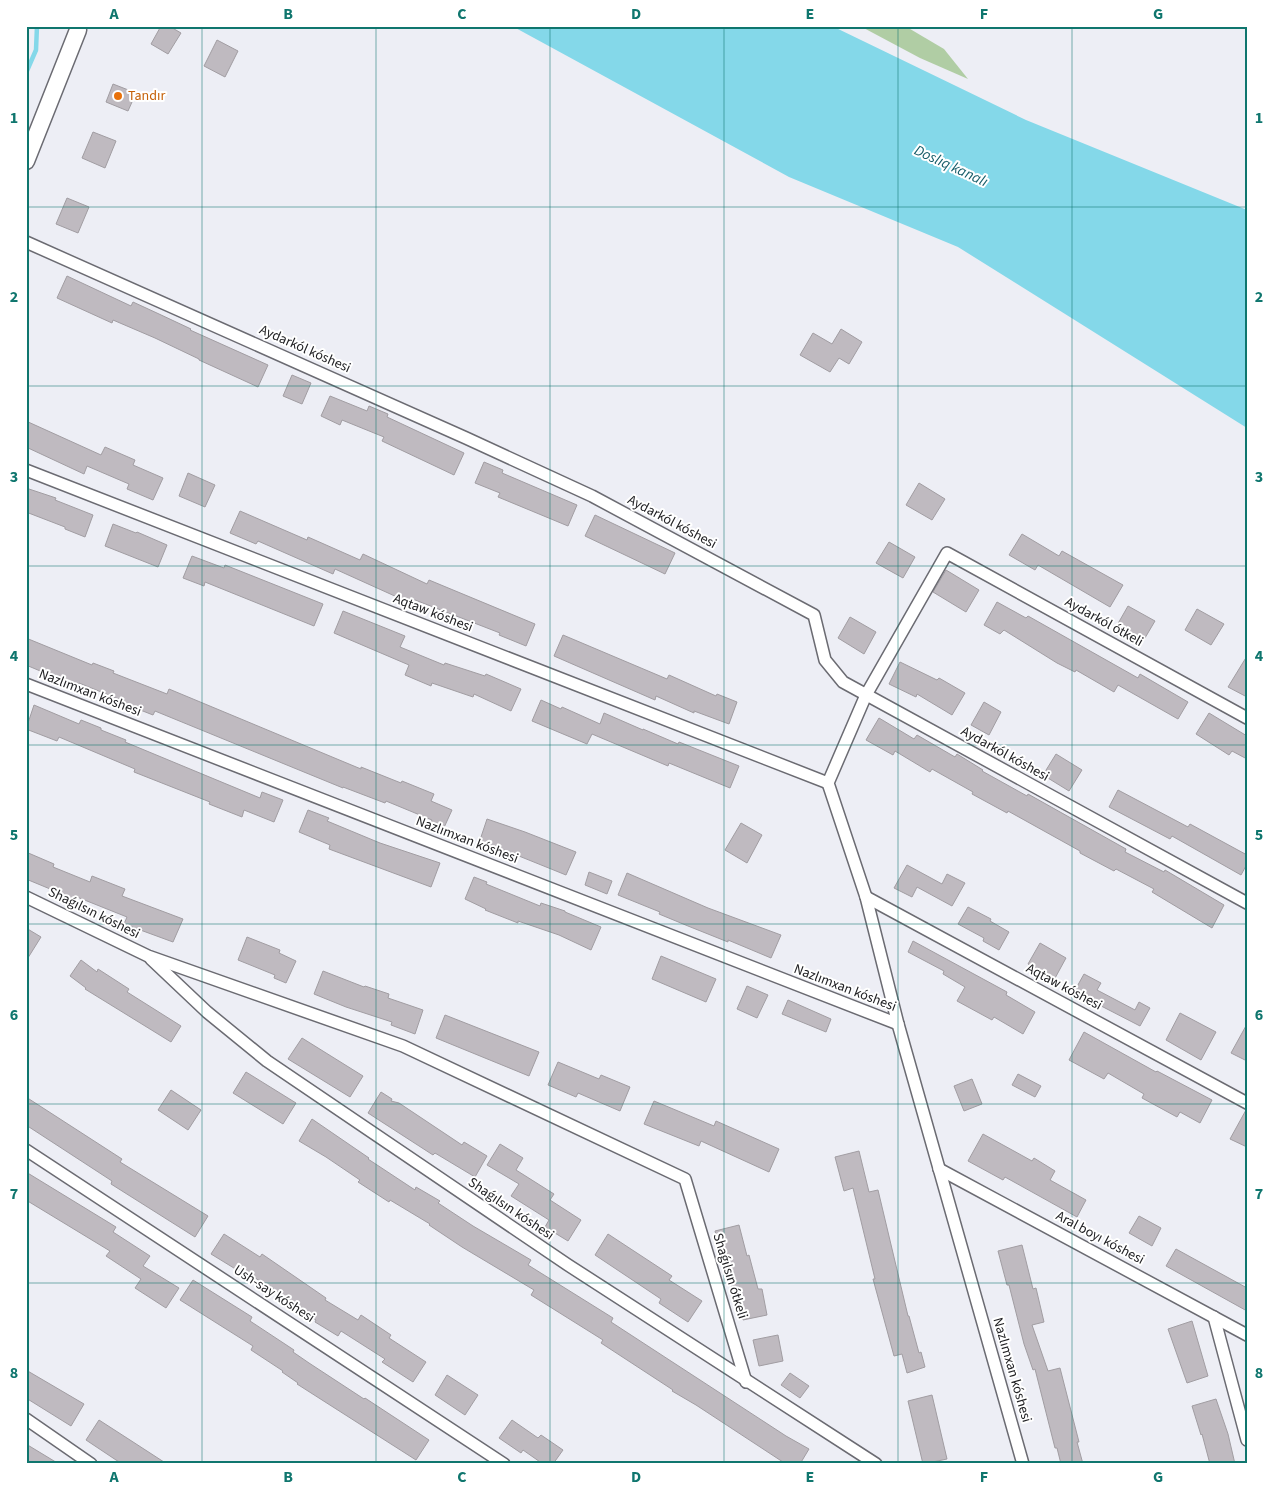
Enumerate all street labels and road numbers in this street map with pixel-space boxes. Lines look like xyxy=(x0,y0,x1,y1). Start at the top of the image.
street label: Aydarkól kóshesi xyxy=(256,320,354,378)
street label: Aydarkól kóshesi xyxy=(624,490,720,554)
street label: Aqtaw kóshesi xyxy=(390,589,476,637)
street label: Aydarkól ótkeli xyxy=(1061,592,1147,652)
street label: Nazlımxan kóshesi xyxy=(36,664,144,722)
street label: Aydarkól kóshesi xyxy=(957,721,1053,787)
street label: Nazlımxan kóshesi xyxy=(413,811,521,869)
street label: Shaǵılsın kóshesi xyxy=(45,882,143,944)
street label: Nazlımxan kóshesi xyxy=(791,959,899,1017)
street label: Aqtaw kóshesi xyxy=(1022,959,1106,1015)
street label: Shaǵılsın kóshesi xyxy=(464,1173,558,1245)
street label: Aral boyı kóshesi xyxy=(1052,1206,1148,1270)
street label: Shaǵılsın ótkeli xyxy=(707,1231,753,1321)
street label: Ush-say kóshesi xyxy=(230,1260,318,1328)
street label: Nazlımxan kóshesi xyxy=(987,1315,1037,1425)

